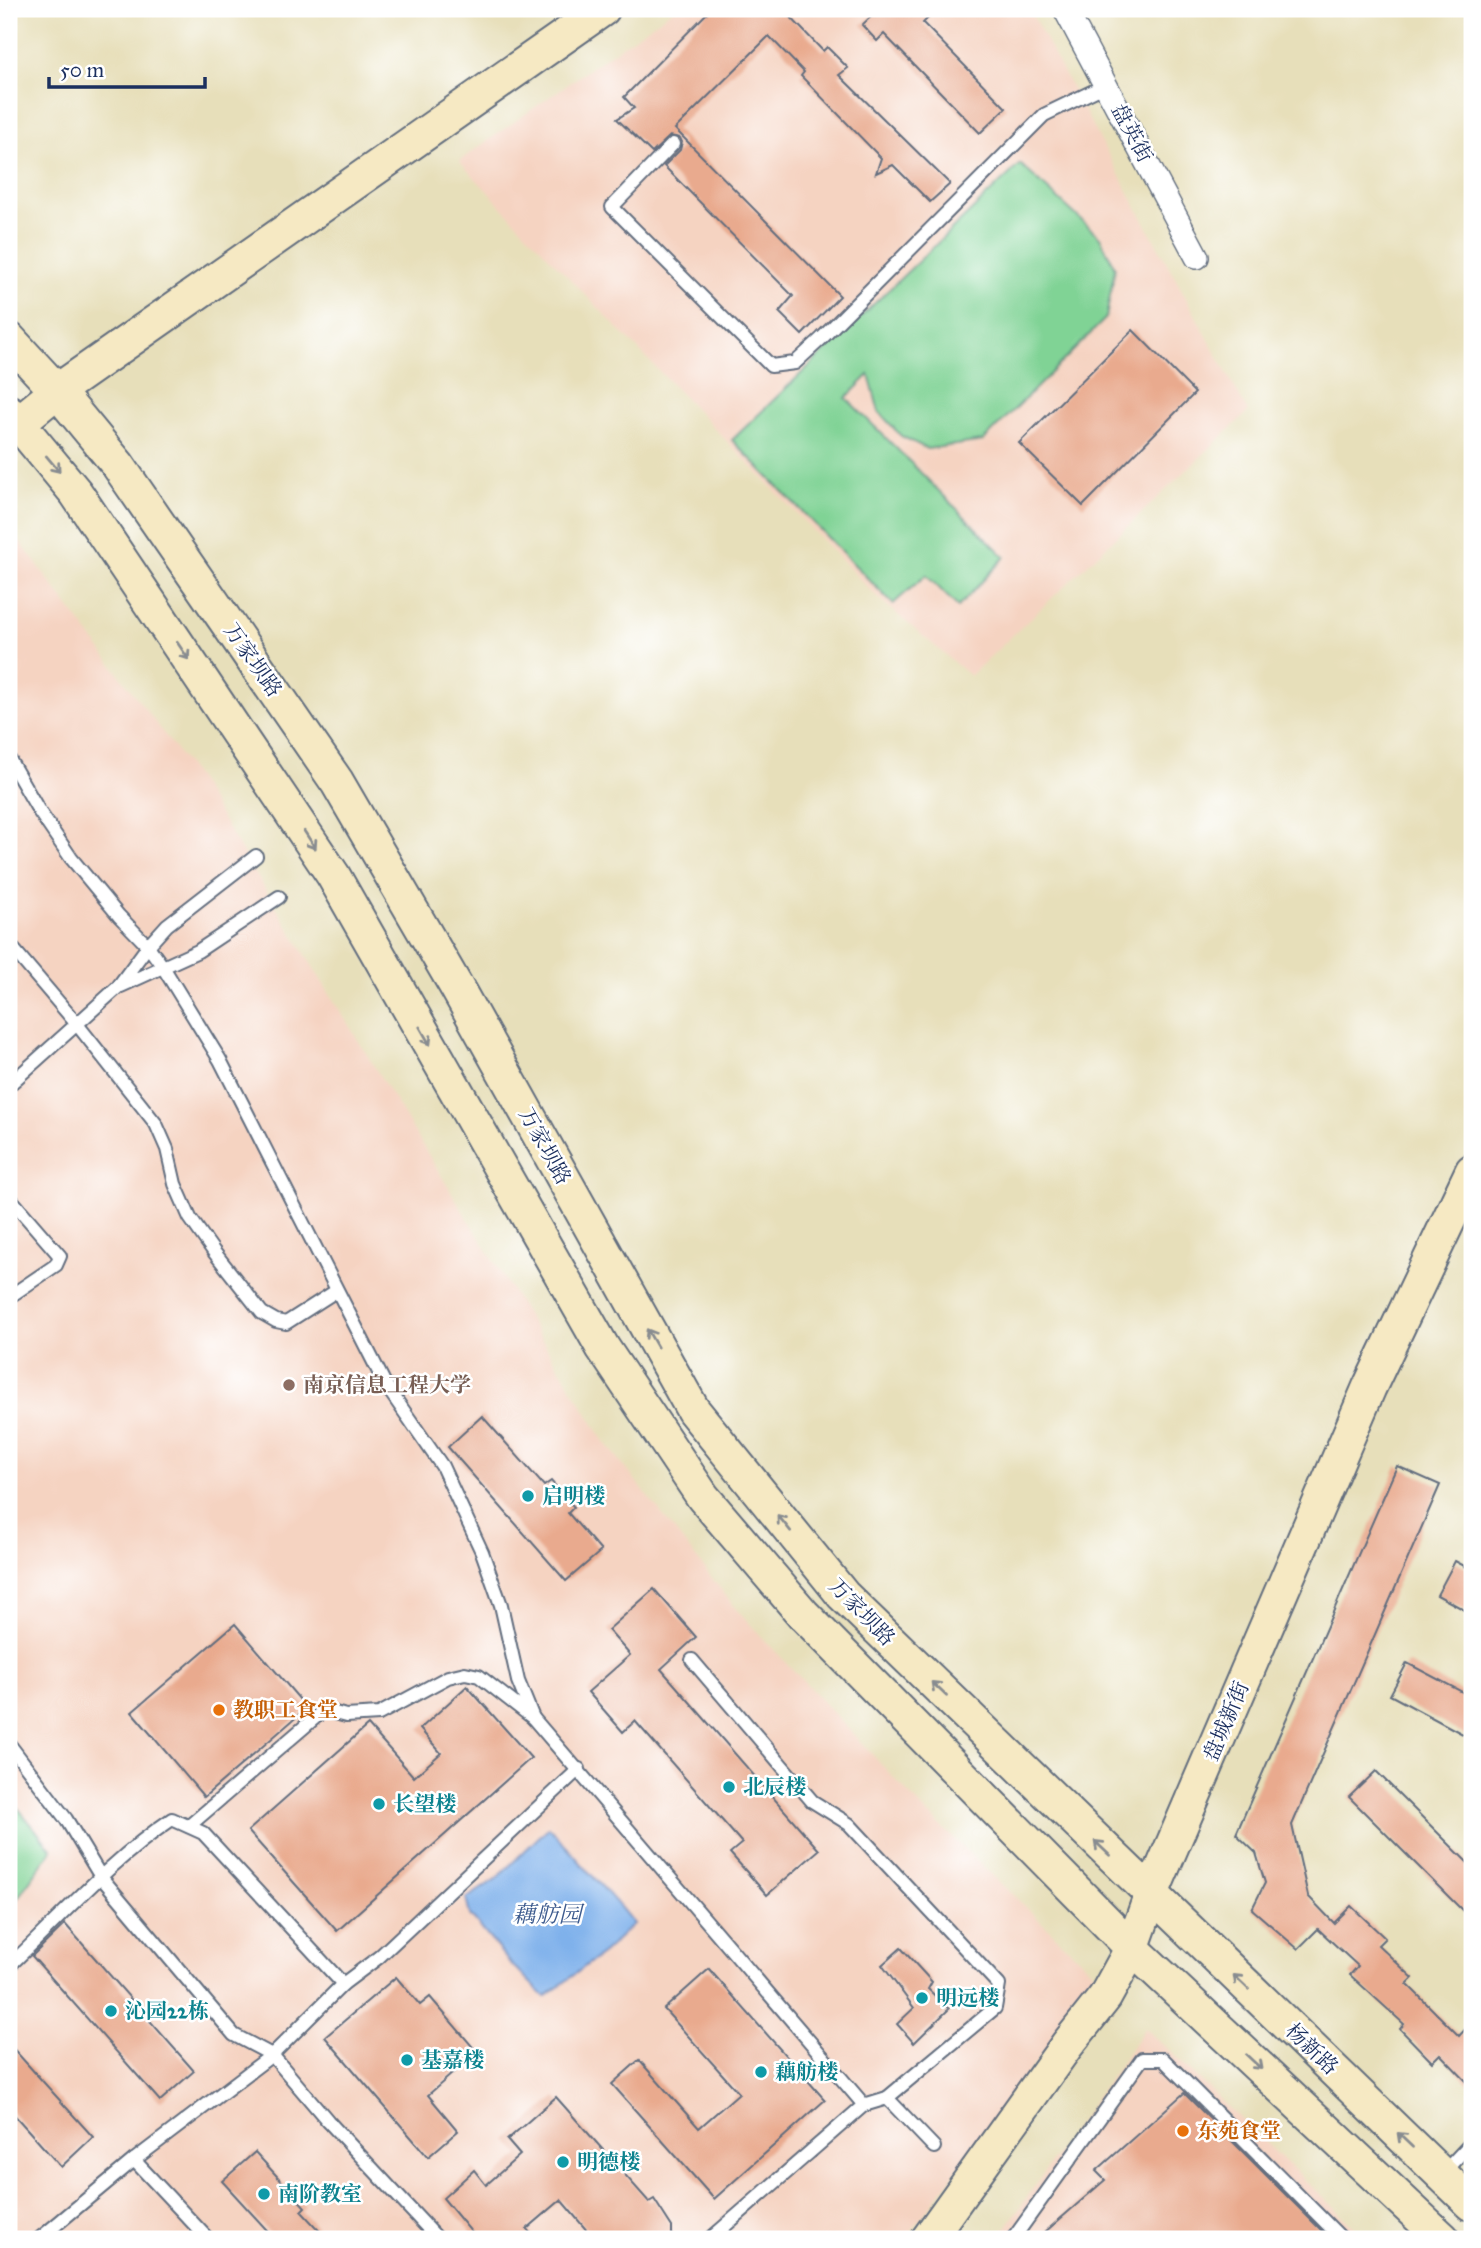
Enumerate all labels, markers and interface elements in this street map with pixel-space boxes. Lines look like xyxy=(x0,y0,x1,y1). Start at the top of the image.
scale bar xyxy=(49,46,205,90)
text: 50 m xyxy=(60,57,105,83)
street label: 盘英街 xyxy=(1106,99,1158,167)
one-way arrow xyxy=(45,455,60,473)
street label: 万家坝路 xyxy=(218,618,288,702)
one-way arrow xyxy=(176,641,190,660)
one-way arrow xyxy=(302,830,317,849)
one-way arrow xyxy=(419,1025,432,1046)
street label: 万家坝路 xyxy=(513,1103,577,1189)
one-way arrow xyxy=(645,1329,659,1349)
place label: 南京信息工程大学 xyxy=(303,1372,471,1398)
marker: 南京信息工程大学 xyxy=(281,1377,297,1393)
place label: 启明楼 xyxy=(542,1483,605,1509)
marker: 启明楼 xyxy=(520,1488,536,1504)
one-way arrow xyxy=(776,1515,792,1533)
street label: 万家坝路 xyxy=(823,1573,901,1651)
street label: 盘城新街 xyxy=(1198,1677,1254,1765)
one-way arrow xyxy=(931,1681,948,1698)
place label: 教职工食堂 xyxy=(233,1697,338,1723)
marker: 教职工食堂 xyxy=(211,1702,227,1718)
place label: 北辰楼 xyxy=(743,1774,806,1800)
marker: 北辰楼 xyxy=(721,1779,737,1795)
place label: 长望楼 xyxy=(393,1791,456,1817)
marker: 长望楼 xyxy=(371,1796,387,1812)
one-way arrow xyxy=(1094,1839,1111,1856)
water label: 藕舫园 xyxy=(513,1900,586,1928)
one-way arrow xyxy=(1233,1973,1250,1990)
place label: 明远楼 xyxy=(936,1985,999,2011)
marker: 明远楼 xyxy=(914,1990,930,2006)
place label: 沁园22栋 xyxy=(125,1998,209,2024)
marker: 沁园22栋 xyxy=(103,2003,119,2019)
street label: 杨新路 xyxy=(1280,2018,1344,2080)
place label: 基嘉楼 xyxy=(421,2047,484,2073)
marker: 基嘉楼 xyxy=(399,2052,415,2068)
one-way arrow xyxy=(1245,2053,1262,2070)
place label: 藕舫楼 xyxy=(775,2059,838,2085)
marker: 藕舫楼 xyxy=(753,2064,769,2080)
place label: 东苑食堂 xyxy=(1197,2118,1281,2144)
marker: 东苑食堂 xyxy=(1175,2123,1191,2139)
one-way arrow xyxy=(1397,2131,1414,2148)
place label: 明德楼 xyxy=(577,2149,640,2175)
marker: 明德楼 xyxy=(555,2154,571,2170)
place label: 南阶教室 xyxy=(278,2181,362,2207)
marker: 南阶教室 xyxy=(256,2186,272,2202)

